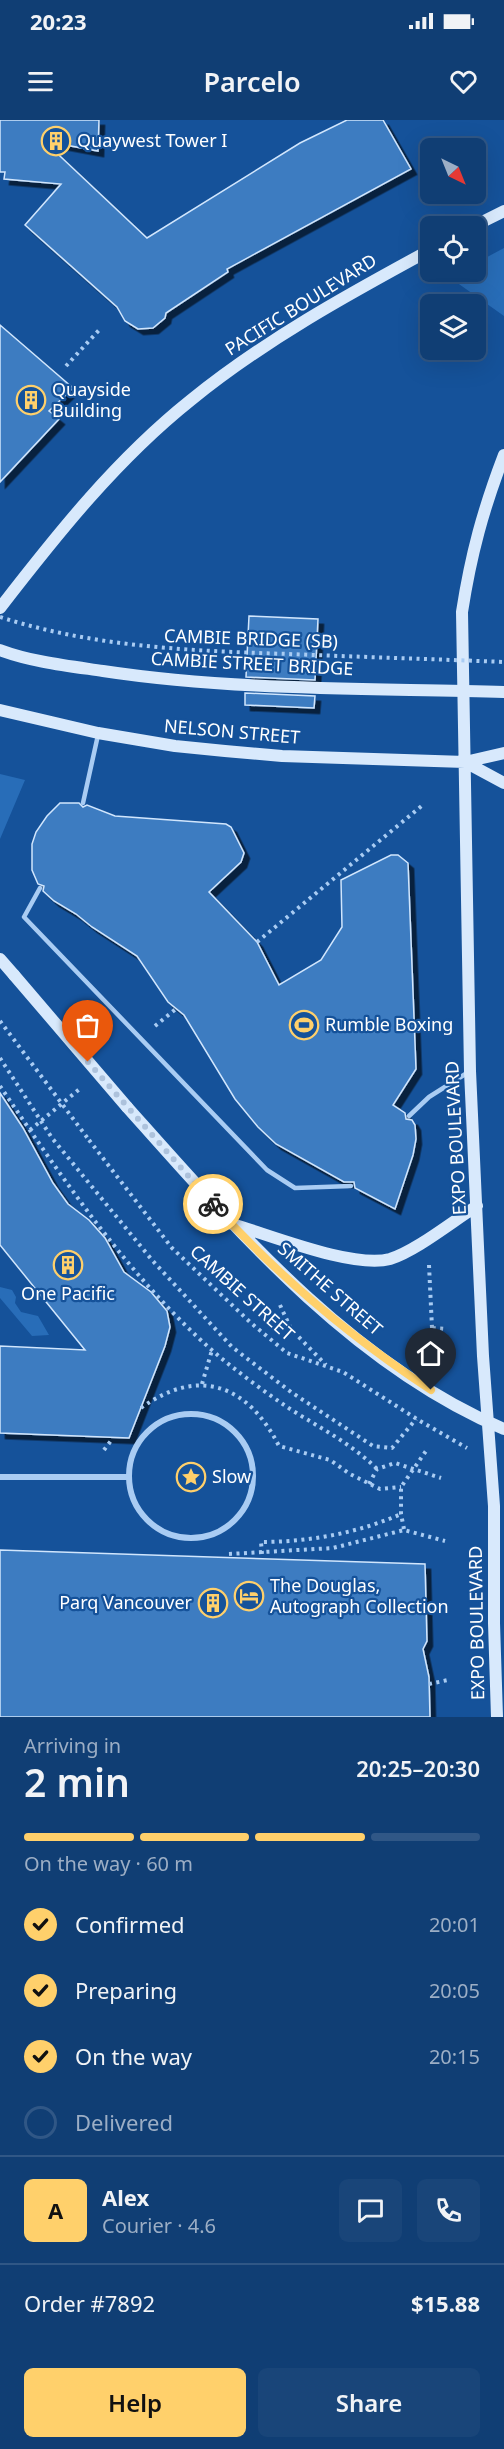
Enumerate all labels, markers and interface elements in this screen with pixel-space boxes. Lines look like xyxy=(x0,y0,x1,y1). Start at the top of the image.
text: 20:23 xyxy=(30,6,87,36)
text: Parcelo xyxy=(203,63,301,100)
icon: menu xyxy=(24,65,57,98)
icon: heart xyxy=(447,65,480,98)
building icon: Quaywest Tower I xyxy=(40,125,72,157)
place label: Quaywest Tower I xyxy=(77,128,227,152)
north arrow xyxy=(420,138,486,204)
map controls xyxy=(420,138,486,360)
button: locate xyxy=(420,216,486,282)
street label: PACIFIC BOULEVARD xyxy=(220,248,381,361)
button: layers xyxy=(420,294,486,360)
place label: Quayside Building xyxy=(52,377,131,422)
building icon: Quayside Building xyxy=(15,384,47,416)
street label: CAMBIE BRIDGE (SB) xyxy=(164,623,338,653)
street label: CAMBIE STREET BRIDGE xyxy=(150,646,354,680)
street label: NELSON STREET xyxy=(163,713,301,749)
pin xyxy=(62,1000,113,1062)
icon: bag xyxy=(71,1009,104,1042)
sports icon: Rumble Boxing xyxy=(288,1009,320,1041)
place label: Rumble Boxing xyxy=(325,1012,453,1036)
street label: EXPO BOULEVARD xyxy=(439,1060,471,1216)
courier xyxy=(183,1174,243,1234)
icon: bike xyxy=(197,1188,230,1221)
street label: SMITHE STREET xyxy=(273,1236,388,1340)
street label: CAMBIE STREET xyxy=(185,1239,300,1346)
building icon: One Pacific xyxy=(52,1249,84,1281)
place label: One Pacific xyxy=(21,1281,115,1305)
pin xyxy=(405,1328,456,1390)
icon: home xyxy=(414,1337,447,1370)
place icon: Slow xyxy=(175,1461,207,1493)
place label: Slow xyxy=(212,1464,251,1488)
street label: EXPO BOULEVARD xyxy=(463,1546,489,1700)
place label: The Douglas, Autograph Collection xyxy=(270,1573,449,1618)
hotel icon: The Douglas, Autograph Collection xyxy=(233,1580,265,1612)
building icon: Parq Vancouver xyxy=(197,1587,229,1619)
place label: Parq Vancouver xyxy=(59,1590,193,1614)
text: Arriving in xyxy=(24,1732,121,1759)
text: 20:25–20:30 xyxy=(356,1753,480,1783)
text: 2 min xyxy=(24,1755,130,1808)
text: On the way · 60 m xyxy=(24,1850,193,1877)
icon: check xyxy=(24,1908,57,1941)
text: Confirmed xyxy=(75,1909,185,1939)
text: 20:01 xyxy=(429,1911,480,1938)
icon: check xyxy=(24,1974,57,2007)
text: Preparing xyxy=(75,1975,177,2005)
text: 20:05 xyxy=(429,1977,480,2004)
icon: check xyxy=(24,2040,57,2073)
text: On the way xyxy=(75,2041,192,2071)
text: 20:15 xyxy=(429,2043,480,2070)
text: Delivered xyxy=(75,2107,173,2137)
button: chat xyxy=(339,2179,402,2242)
button: phone xyxy=(417,2179,480,2242)
text: Alex xyxy=(102,2182,149,2212)
text: A xyxy=(48,2195,63,2225)
text: Courier · 4.6 xyxy=(102,2212,216,2239)
text: Order #7892 xyxy=(24,2288,155,2318)
text: $15.88 xyxy=(411,2288,480,2318)
button: Help xyxy=(24,2368,246,2437)
button: Share xyxy=(258,2368,480,2437)

